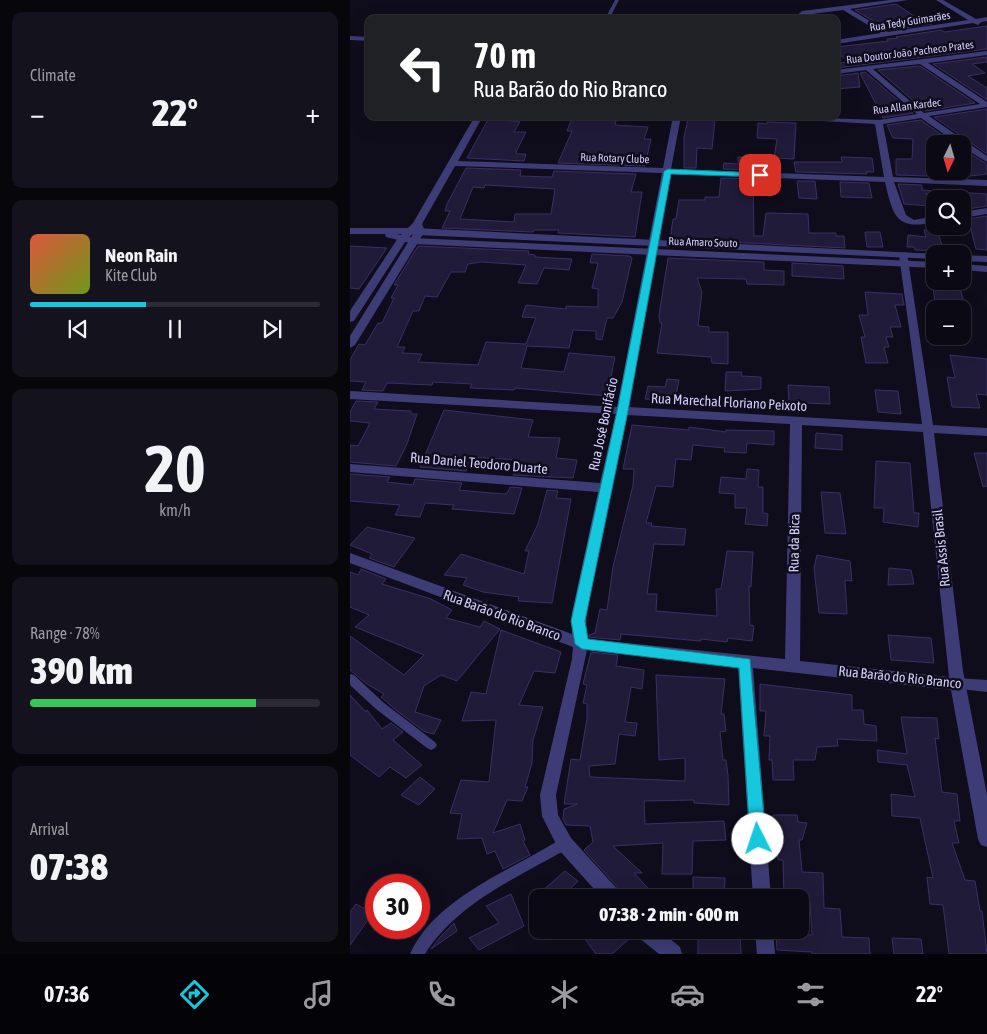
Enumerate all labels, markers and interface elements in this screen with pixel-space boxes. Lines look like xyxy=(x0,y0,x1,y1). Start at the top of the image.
street label: Rua Tedy Guimarães xyxy=(869,9,951,33)
icon: left xyxy=(390,35,455,100)
text: 70 m xyxy=(473,35,536,75)
street label: Rua Doutor João Pacheco Prates xyxy=(846,38,975,66)
text: Climate xyxy=(30,66,76,84)
text: Rua Barão do Rio Branco xyxy=(473,76,667,102)
text: 22° xyxy=(152,91,198,134)
street label: Rua Allan Kardec xyxy=(872,96,943,116)
text: − xyxy=(30,97,45,129)
text: + xyxy=(305,97,320,129)
north arrow xyxy=(926,135,971,180)
map controls xyxy=(926,135,971,345)
street label: Rua Rotary Clube xyxy=(580,151,650,165)
pin xyxy=(739,154,781,196)
icon: arrive xyxy=(746,161,774,189)
button: search xyxy=(926,190,971,235)
street label: Rua Amaro Souto xyxy=(668,235,738,249)
text: Neon Rain xyxy=(105,244,177,266)
button: + xyxy=(926,245,971,290)
text: Kite Club xyxy=(105,266,157,284)
button: − xyxy=(926,300,971,345)
icon: previous xyxy=(64,315,92,343)
icon: pause xyxy=(161,315,189,343)
icon: next xyxy=(258,315,286,343)
street label: Rua José Bonifácio xyxy=(585,376,621,472)
street label: Rua Marechal Floriano Peixoto xyxy=(650,390,808,414)
text: 20 xyxy=(144,431,206,506)
street label: Rua Daniel Teodoro Duarte xyxy=(410,449,548,477)
text: km/h xyxy=(159,501,191,519)
street label: Rua Assis Brasil xyxy=(929,508,953,588)
street label: Rua da Bica xyxy=(785,513,803,573)
street label: Rua Barão do Rio Branco xyxy=(441,586,563,644)
text: Range · 78% xyxy=(30,624,100,642)
text: 390 km xyxy=(30,649,133,692)
street label: Rua Barão do Rio Branco xyxy=(838,663,962,691)
position arrow xyxy=(731,812,783,864)
text: Arrival xyxy=(30,820,69,838)
text: 07:38 xyxy=(30,845,108,888)
speed limit sign: 30 xyxy=(365,874,430,939)
text: 07:38 · 2 min · 600 m xyxy=(599,903,739,925)
icon: directions xyxy=(177,977,212,1012)
icon: music xyxy=(301,977,336,1012)
icon: phone xyxy=(424,977,459,1012)
icon: climate xyxy=(547,977,582,1012)
icon: car xyxy=(670,977,705,1012)
icon: filters xyxy=(793,977,828,1012)
text: 07:36 xyxy=(44,981,89,1007)
text: 22° xyxy=(916,981,943,1007)

